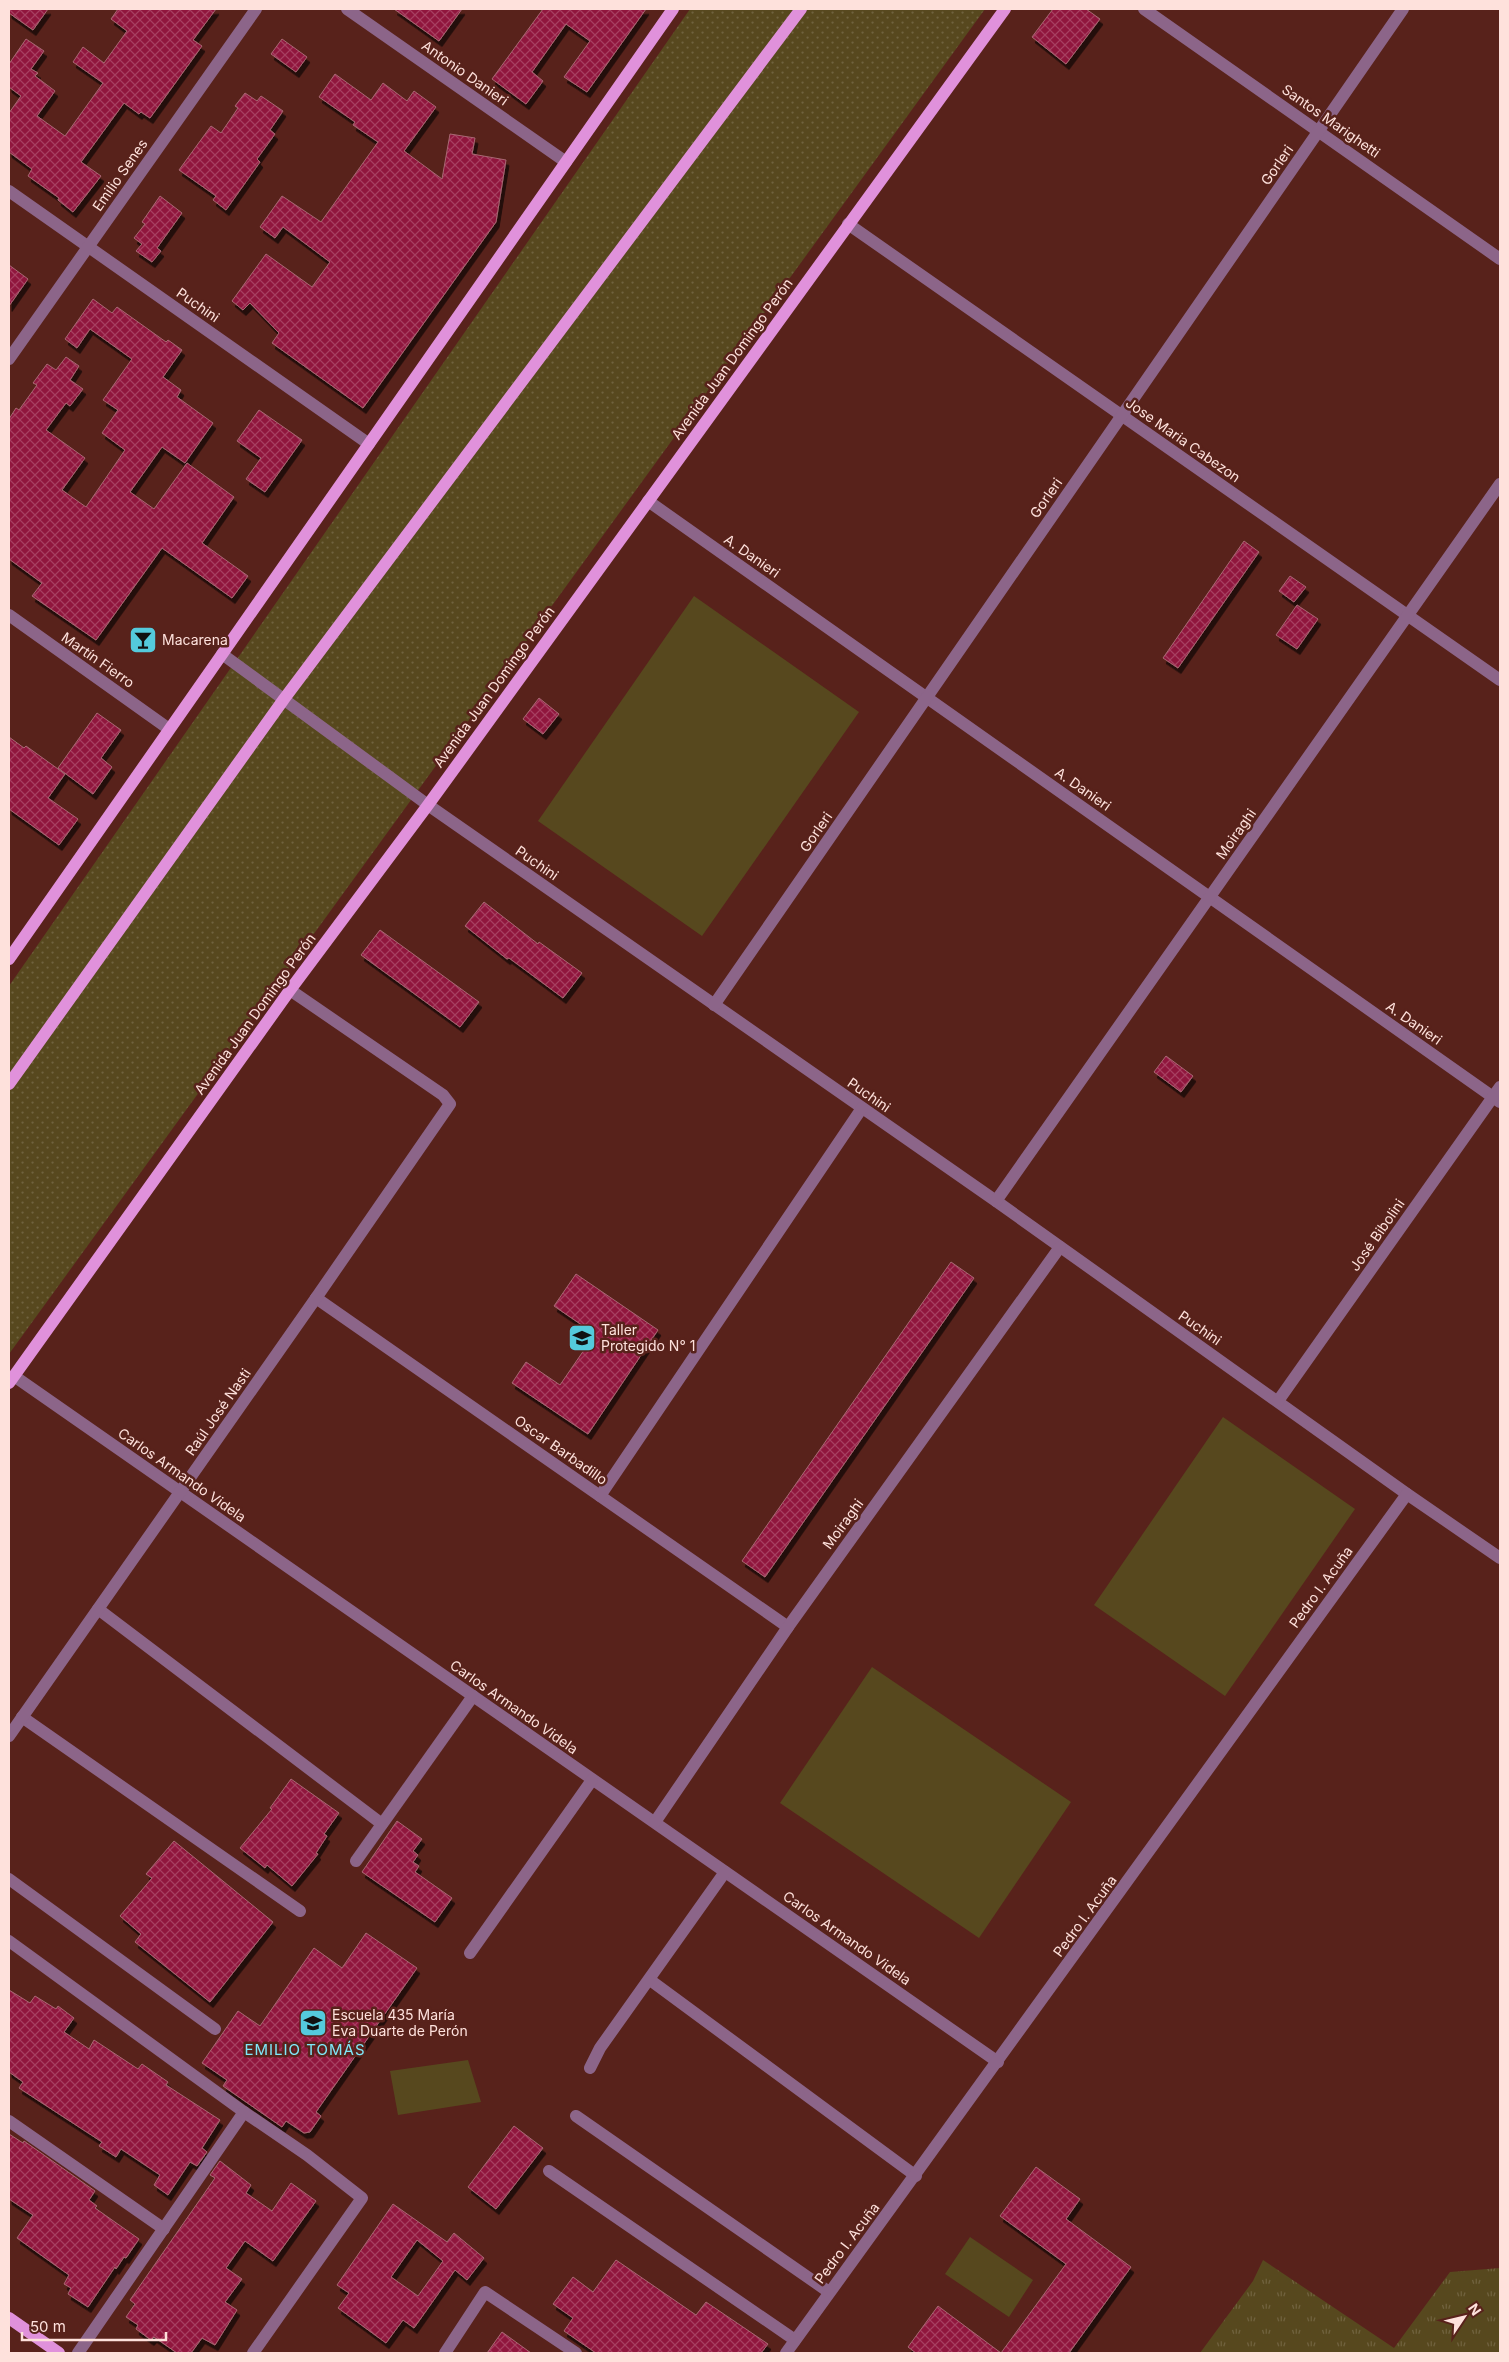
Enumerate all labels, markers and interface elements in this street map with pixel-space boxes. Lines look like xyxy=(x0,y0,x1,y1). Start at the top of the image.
street label: Antonio Danieri xyxy=(419,37,512,109)
street label: Santos Marighetti xyxy=(1279,80,1384,161)
street label: Emilio Senes xyxy=(88,135,151,214)
street label: Gorleri xyxy=(1257,142,1296,188)
street label: Avenida Juan Domingo Perón xyxy=(667,275,796,443)
street label: Puchini xyxy=(174,284,223,325)
street label: Jose Maria Cabezon xyxy=(1123,394,1244,486)
street label: Gorleri xyxy=(1026,475,1065,521)
street label: A. Danieri xyxy=(721,530,784,581)
street label: Avenida Juan Domingo Perón xyxy=(429,603,558,771)
bar icon: Macarena xyxy=(128,625,158,655)
street label: Martín Fierro xyxy=(59,628,138,691)
place label: Macarena xyxy=(162,631,228,648)
street label: A. Danieri xyxy=(1052,763,1115,814)
street label: Moiraghi xyxy=(1212,805,1259,862)
street label: Gorleri xyxy=(796,809,835,855)
street label: Puchini xyxy=(513,842,562,883)
street label: Avenida Juan Domingo Perón xyxy=(190,930,319,1098)
street label: A. Danieri xyxy=(1383,997,1446,1048)
street label: Puchini xyxy=(845,1074,894,1115)
street label: José Bibolini xyxy=(1346,1195,1408,1274)
street label: Puchini xyxy=(1176,1307,1225,1348)
place label: Taller Protegido N° 1 xyxy=(601,1321,695,1354)
school or university icon: Taller Protegido N° 1 xyxy=(567,1323,597,1353)
street label: Raúl José Nasti xyxy=(181,1365,254,1458)
street label: Oscar Barbadillo xyxy=(512,1411,611,1488)
street label: Carlos Armando Videla xyxy=(115,1424,249,1525)
street label: Moiraghi xyxy=(819,1495,866,1552)
street label: Pedro I. Acuña xyxy=(1285,1543,1356,1631)
street label: Carlos Armando Videla xyxy=(447,1656,581,1757)
street label: Pedro I. Acuña xyxy=(1049,1872,1120,1960)
street label: Carlos Armando Videla xyxy=(780,1887,914,1988)
place label: Escuela 435 María Eva Duarte de Perón xyxy=(332,2006,468,2039)
school or university icon: Escuela 435 María Eva Duarte de Perón xyxy=(298,2008,328,2038)
district label: EMILIO TOMÁS xyxy=(244,2040,366,2059)
street label: Pedro I. Acuña xyxy=(811,2199,883,2286)
north arrow xyxy=(1439,2292,1489,2342)
text: N xyxy=(1465,2300,1485,2319)
scale bar xyxy=(22,2310,166,2342)
text: 50 m xyxy=(30,2317,66,2336)

